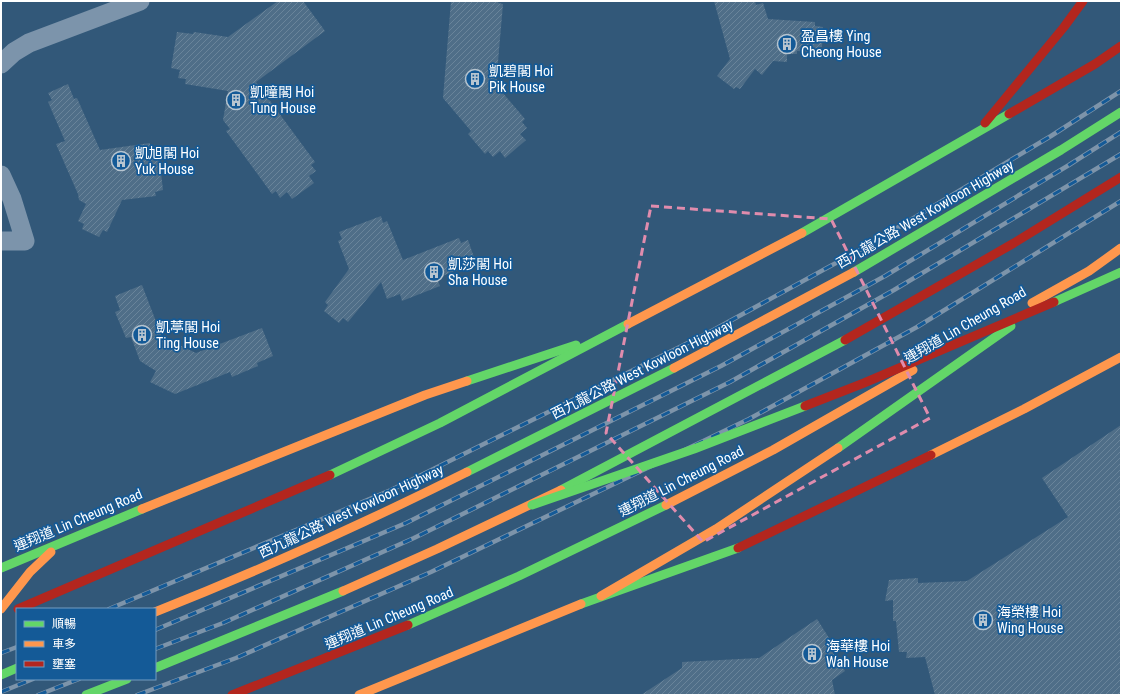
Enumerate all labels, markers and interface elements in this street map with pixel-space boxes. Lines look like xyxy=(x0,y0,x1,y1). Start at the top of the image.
place label: 盈昌樓 Ying Cheong House xyxy=(801,28,882,60)
building icon: 盈昌樓 Ying Cheong House xyxy=(776,33,798,55)
place label: 凱碧閣 Hoi Pik House xyxy=(489,63,553,95)
building icon: 凱碧閣 Hoi Pik House xyxy=(464,68,486,90)
place label: 凱曈閣 Hoi Tung House xyxy=(250,84,316,116)
building icon: 凱曈閣 Hoi Tung House xyxy=(225,89,247,111)
place label: 凱旭閣 Hoi Yuk House xyxy=(135,145,199,177)
building icon: 凱旭閣 Hoi Yuk House xyxy=(110,150,132,172)
street label: 西九龍公路 West Kowloon Highway xyxy=(834,157,1017,271)
place label: 凱莎閣 Hoi Sha House xyxy=(448,256,512,288)
building icon: 凱莎閣 Hoi Sha House xyxy=(423,261,445,283)
street label: 連翔道 Lin Cheung Road xyxy=(901,284,1029,366)
street label: 西九龍公路 West Kowloon Highway xyxy=(548,316,736,422)
place label: 凱葶閣 Hoi Ting House xyxy=(156,319,220,351)
building icon: 凱葶閣 Hoi Ting House xyxy=(131,324,153,346)
street label: 連翔道 Lin Cheung Road xyxy=(616,443,746,519)
street label: 西九龍公路 West Kowloon Highway xyxy=(256,461,446,561)
street label: 連翔道 Lin Cheung Road xyxy=(11,486,145,554)
street label: 連翔道 Lin Cheung Road xyxy=(322,584,456,652)
place label: 海榮樓 Hoi Wing House xyxy=(997,604,1064,636)
legend xyxy=(16,608,156,680)
building icon: 海榮樓 Hoi Wing House xyxy=(972,609,994,631)
text: 順暢 xyxy=(52,617,76,631)
text: 車多 xyxy=(52,637,76,651)
place label: 海華樓 Hoi Wah House xyxy=(826,638,890,670)
building icon: 海華樓 Hoi Wah House xyxy=(801,643,823,665)
text: 壅塞 xyxy=(52,657,76,671)

